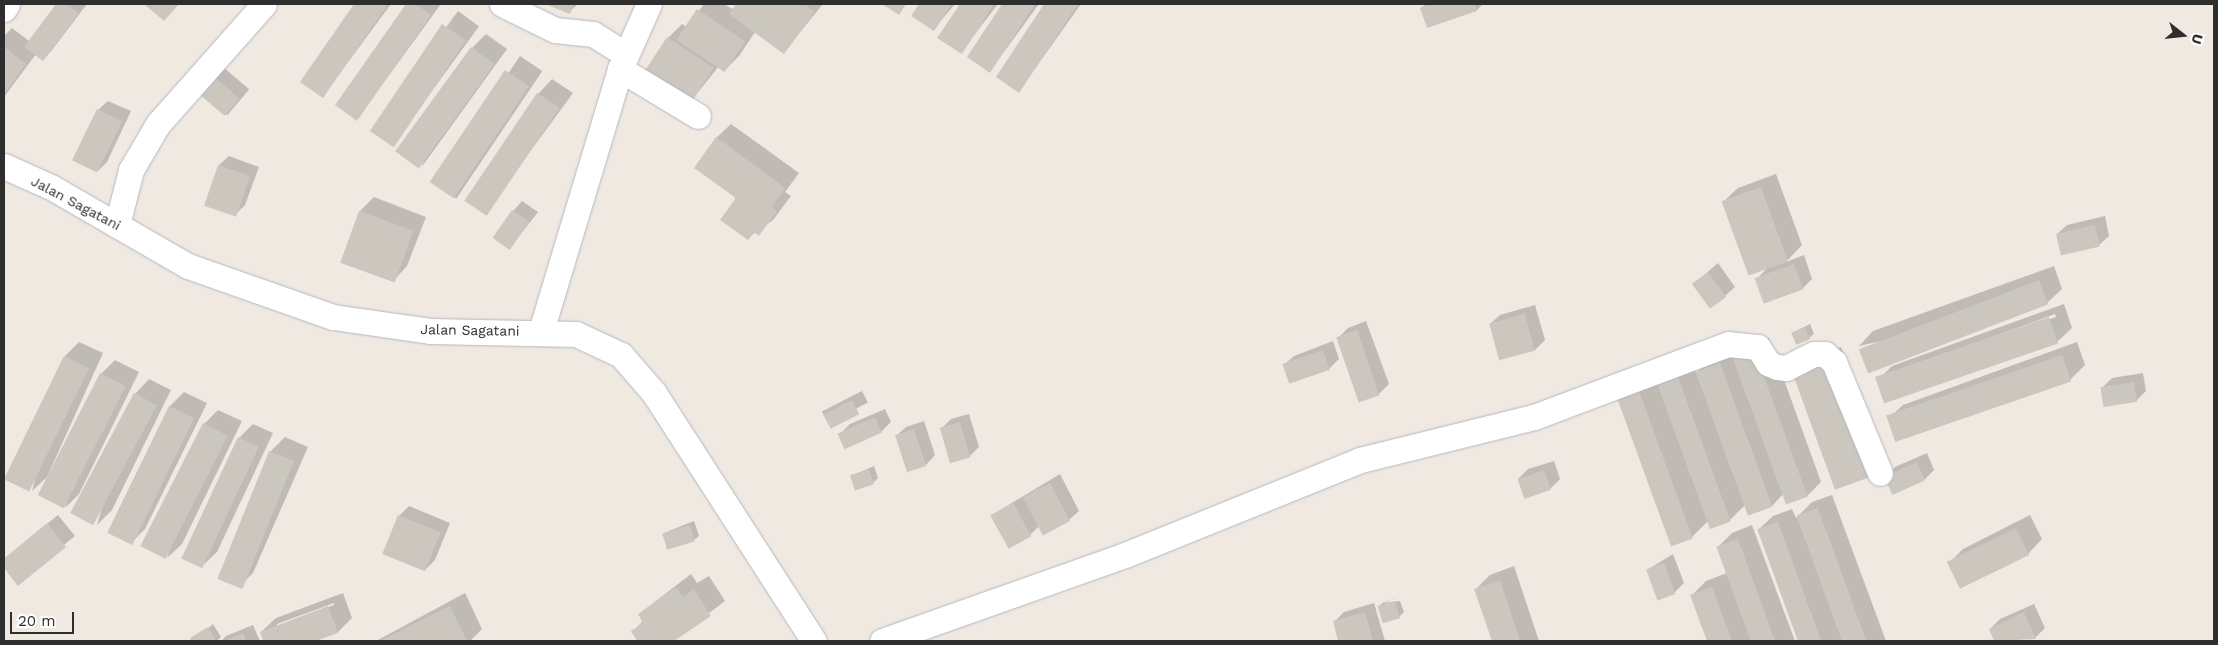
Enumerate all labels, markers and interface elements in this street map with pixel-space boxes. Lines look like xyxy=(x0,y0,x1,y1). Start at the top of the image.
north arrow xyxy=(2158,10,2208,60)
text: U xyxy=(2188,32,2206,46)
street label: Jalan Sagatani xyxy=(28,172,124,234)
street label: Jalan Sagatani xyxy=(420,321,520,339)
scale bar xyxy=(12,602,76,634)
text: 20 m xyxy=(18,612,56,630)

